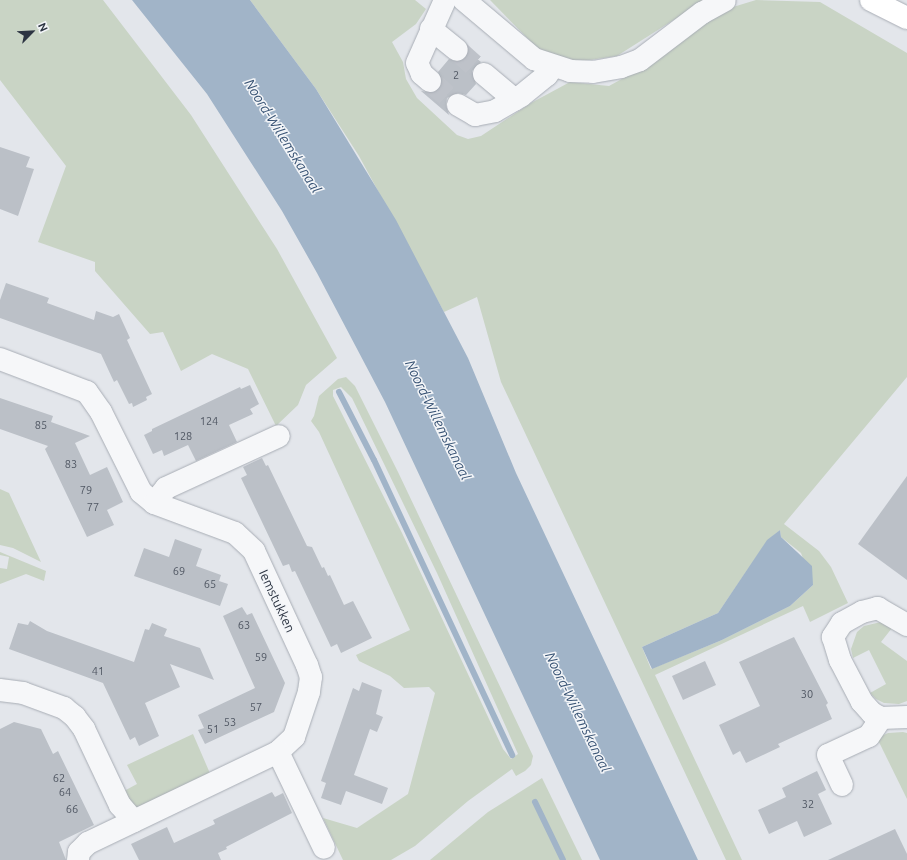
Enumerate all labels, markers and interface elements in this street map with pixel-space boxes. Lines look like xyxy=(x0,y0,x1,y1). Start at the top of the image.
north arrow xyxy=(12,12,52,52)
text: N xyxy=(36,21,50,33)
house number: 2 xyxy=(453,68,459,82)
water label: Noord-Willemskanaal xyxy=(241,76,325,196)
water label: Noord-Willemskanaal xyxy=(402,357,474,483)
house number: 124 xyxy=(200,414,218,428)
house number: 85 xyxy=(35,418,47,432)
house number: 128 xyxy=(174,429,192,443)
house number: 83 xyxy=(65,457,77,471)
house number: 79 xyxy=(80,483,92,497)
house number: 77 xyxy=(87,500,99,514)
house number: 69 xyxy=(173,564,185,578)
street label: Iemstukken xyxy=(256,567,298,635)
house number: 65 xyxy=(204,577,216,591)
house number: 63 xyxy=(238,618,250,632)
water label: Noord-Willemskanaal xyxy=(542,649,614,775)
house number: 59 xyxy=(255,650,267,664)
house number: 41 xyxy=(92,664,104,678)
house number: 30 xyxy=(801,687,813,701)
house number: 57 xyxy=(250,700,262,714)
house number: 53 xyxy=(224,715,236,729)
house number: 51 xyxy=(207,722,219,736)
house number: 62 xyxy=(53,771,65,785)
house number: 64 xyxy=(59,785,71,799)
house number: 32 xyxy=(802,797,814,811)
house number: 66 xyxy=(66,802,78,816)

